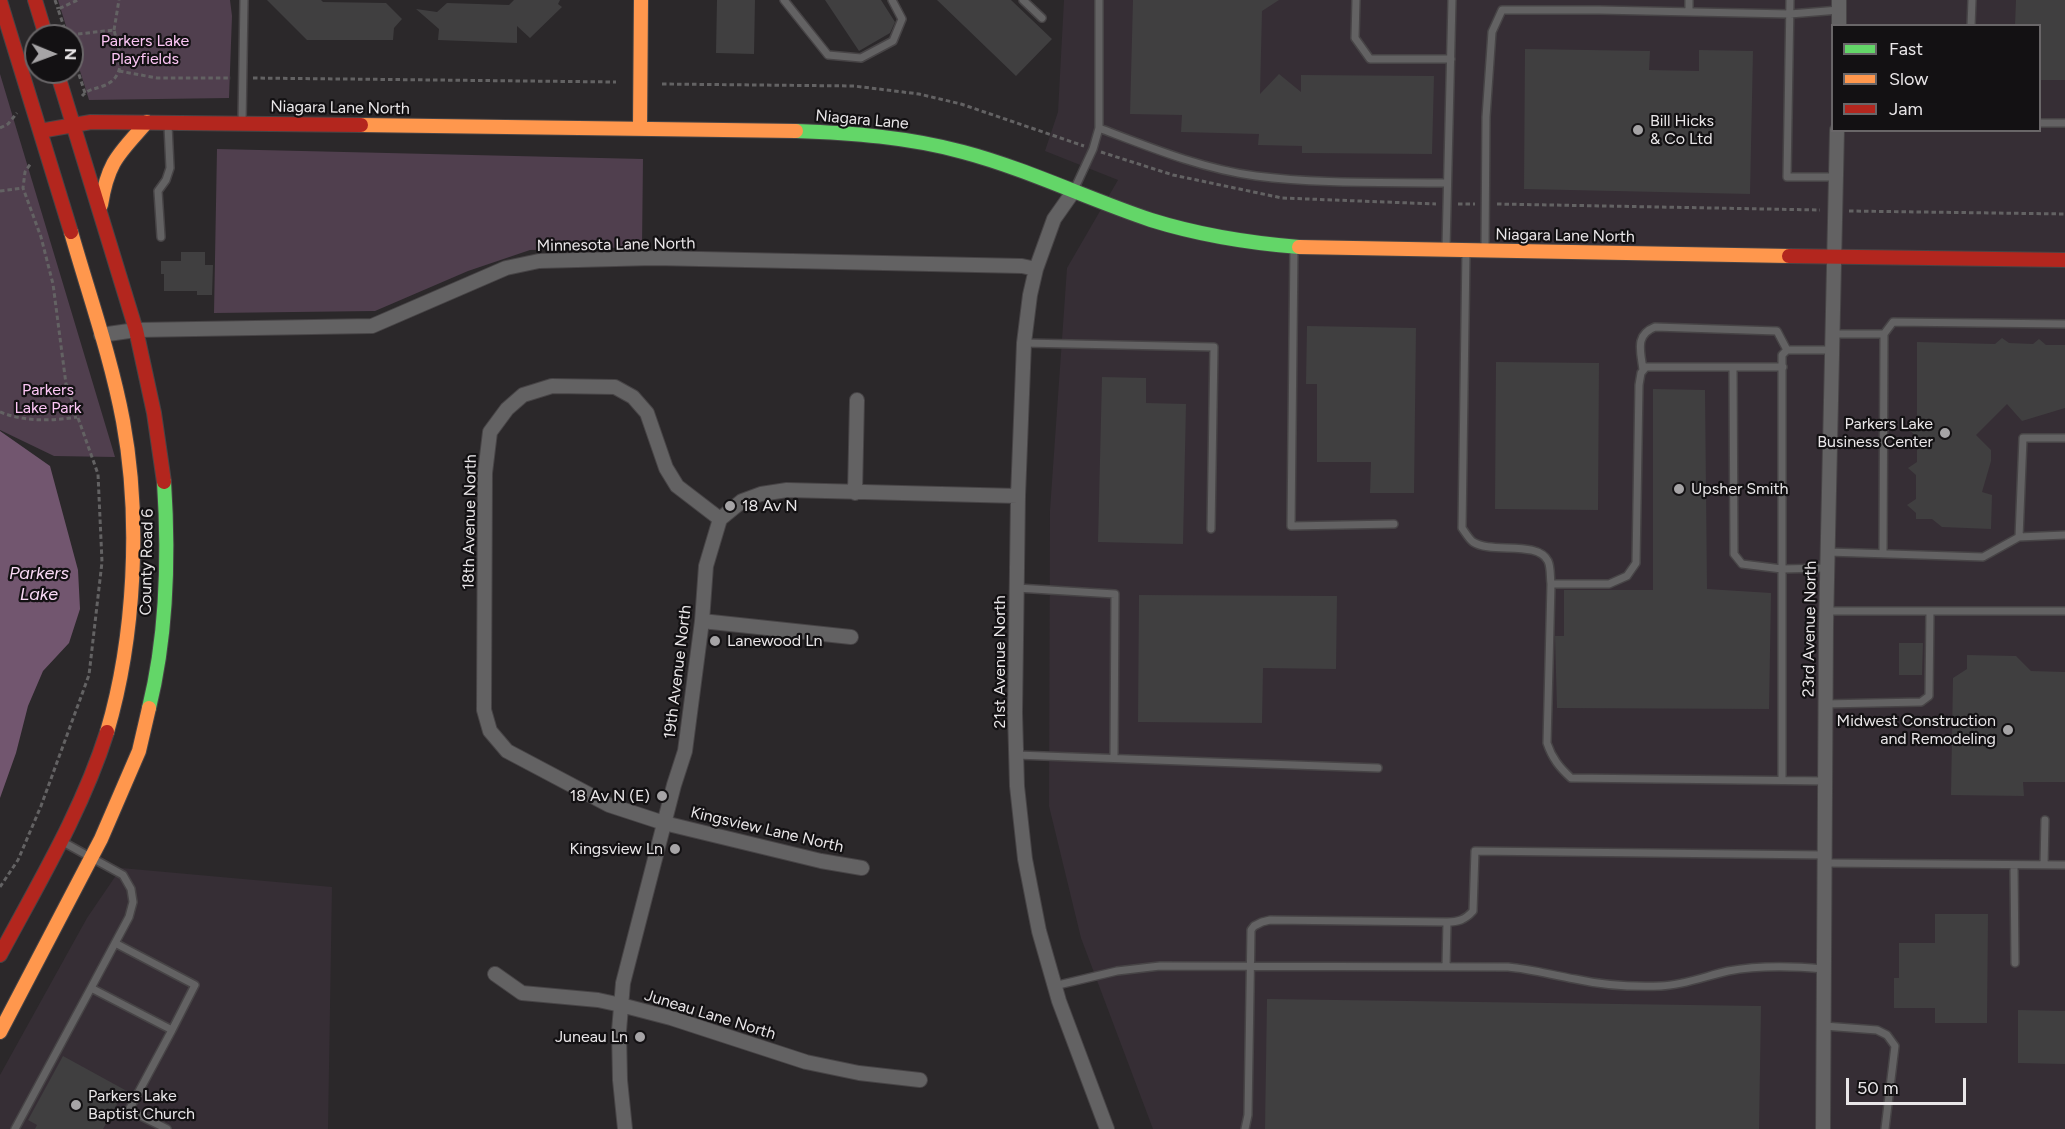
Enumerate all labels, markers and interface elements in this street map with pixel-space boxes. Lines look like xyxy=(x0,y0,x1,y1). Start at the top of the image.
north arrow xyxy=(24,24,84,84)
legend xyxy=(1831,24,2041,132)
park label: Parkers Lake Playfields xyxy=(101,31,189,69)
text: Fast xyxy=(1889,38,1923,60)
text: N xyxy=(61,48,80,61)
text: Slow xyxy=(1889,68,1928,90)
street label: Niagara Lane North xyxy=(270,97,410,119)
text: Jam xyxy=(1889,98,1923,120)
street label: Niagara Lane xyxy=(815,106,909,134)
place label: Bill Hicks & Co Ltd xyxy=(1650,111,1714,149)
marker: Bill Hicks & Co Ltd xyxy=(1631,123,1645,137)
street label: Niagara Lane North xyxy=(1495,225,1635,247)
street label: Minnesota Lane North xyxy=(536,234,696,256)
park label: Parkers Lake Park xyxy=(14,380,82,418)
place label: Parkers Lake Business Center xyxy=(1817,414,1933,452)
marker: Parkers Lake Business Center xyxy=(1938,426,1952,440)
street label: 18th Avenue North xyxy=(459,454,481,590)
place label: Upsher Smith xyxy=(1691,479,1788,499)
marker: Upsher Smith xyxy=(1672,482,1686,496)
place label: 18 Av N xyxy=(742,496,798,516)
marker: 18 Av N xyxy=(723,499,737,513)
street label: County Road 6 xyxy=(136,508,158,616)
street label: 23rd Avenue North xyxy=(1799,561,1821,697)
water label: Parkers Lake xyxy=(9,563,69,606)
street label: 21st Avenue North xyxy=(990,595,1010,729)
street label: 19th Avenue North xyxy=(660,604,696,740)
place label: Lanewood Ln xyxy=(727,631,822,651)
marker: Lanewood Ln xyxy=(708,634,722,648)
place label: Midwest Construction and Remodeling xyxy=(1837,711,1996,749)
marker: Midwest Construction and Remodeling xyxy=(2001,723,2015,737)
place label: 18 Av N (E) xyxy=(570,786,650,806)
marker: 18 Av N (E) xyxy=(655,789,669,803)
street label: Kingsview Lane North xyxy=(689,803,845,857)
place label: Kingsview Ln xyxy=(569,839,663,859)
marker: Kingsview Ln xyxy=(668,842,682,856)
street label: Juneau Lane North xyxy=(642,986,778,1044)
place label: Juneau Ln xyxy=(555,1027,628,1047)
marker: Juneau Ln xyxy=(633,1030,647,1044)
scale bar xyxy=(1849,1066,1969,1104)
text: 50 m xyxy=(1857,1077,1899,1099)
place label: Parkers Lake Baptist Church xyxy=(88,1086,195,1124)
marker: Parkers Lake Baptist Church xyxy=(69,1098,83,1112)

